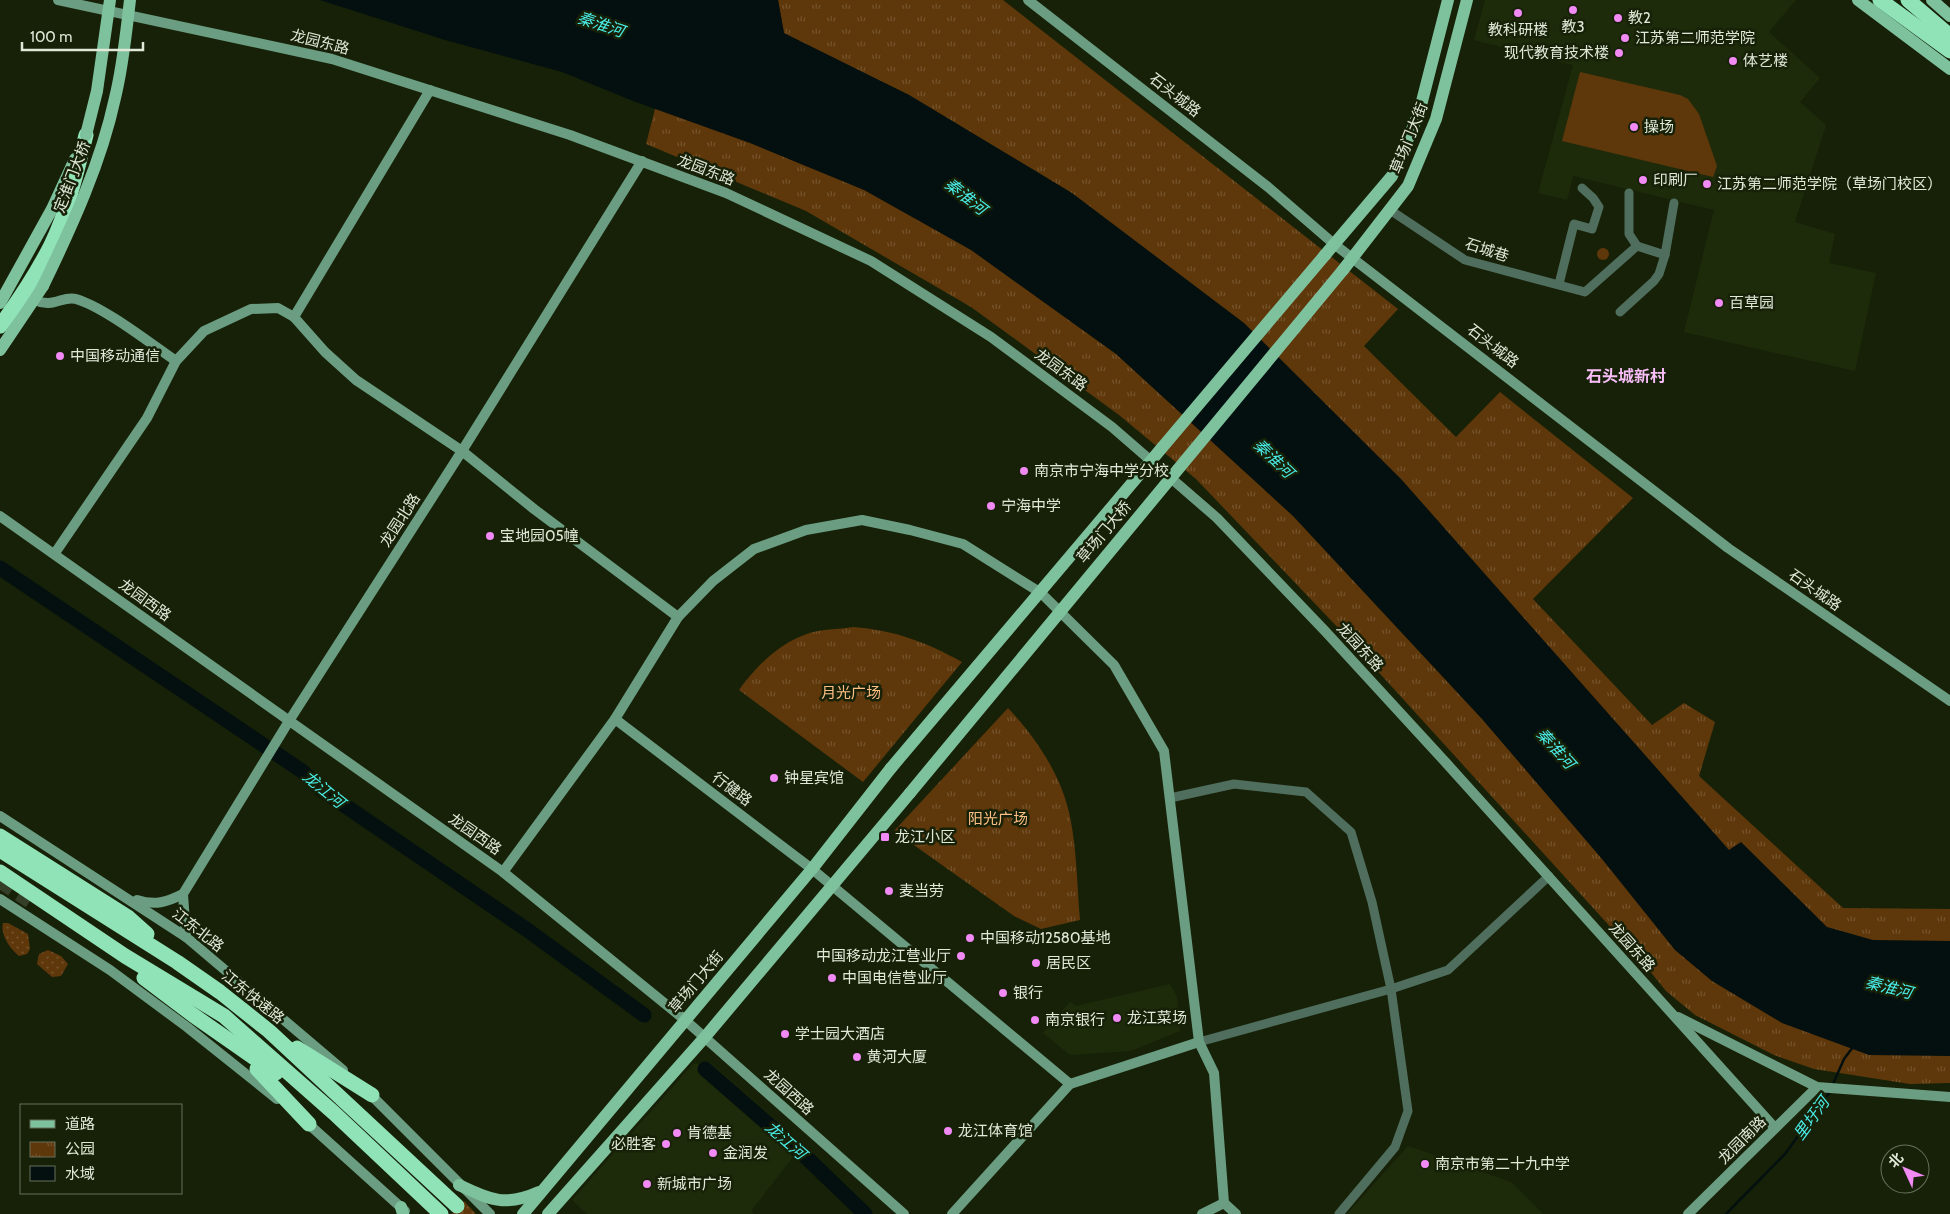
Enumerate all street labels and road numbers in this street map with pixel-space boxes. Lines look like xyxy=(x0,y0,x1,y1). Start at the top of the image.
street label: 龙园东路 xyxy=(289,26,351,58)
street label: 石头城路 xyxy=(1146,69,1204,121)
street label: 草场门大街 xyxy=(1387,100,1431,176)
street label: 定淮门大桥 xyxy=(50,139,94,215)
street label: 龙园东路 xyxy=(675,151,737,189)
street label: 石城巷 xyxy=(1463,234,1511,266)
street label: 石头城路 xyxy=(1464,320,1522,372)
street label: 龙园东路 xyxy=(1031,345,1091,395)
street label: 龙园北路 xyxy=(376,490,424,550)
street label: 草场门大桥 xyxy=(1073,497,1135,567)
street label: 石头城路 xyxy=(1785,565,1845,615)
street label: 龙园西路 xyxy=(115,575,175,625)
street label: 龙园东路 xyxy=(1333,619,1387,675)
street label: 行健路 xyxy=(709,768,755,810)
street label: 龙园西路 xyxy=(445,809,505,859)
street label: 江东北路 xyxy=(169,904,227,956)
street label: 龙园东路 xyxy=(1605,919,1659,975)
street label: 草场门大街 xyxy=(665,947,727,1017)
street label: 江东快速路 xyxy=(218,966,288,1028)
street label: 龙园西路 xyxy=(761,1065,817,1119)
street label: 龙园南路 xyxy=(1714,1112,1770,1168)

